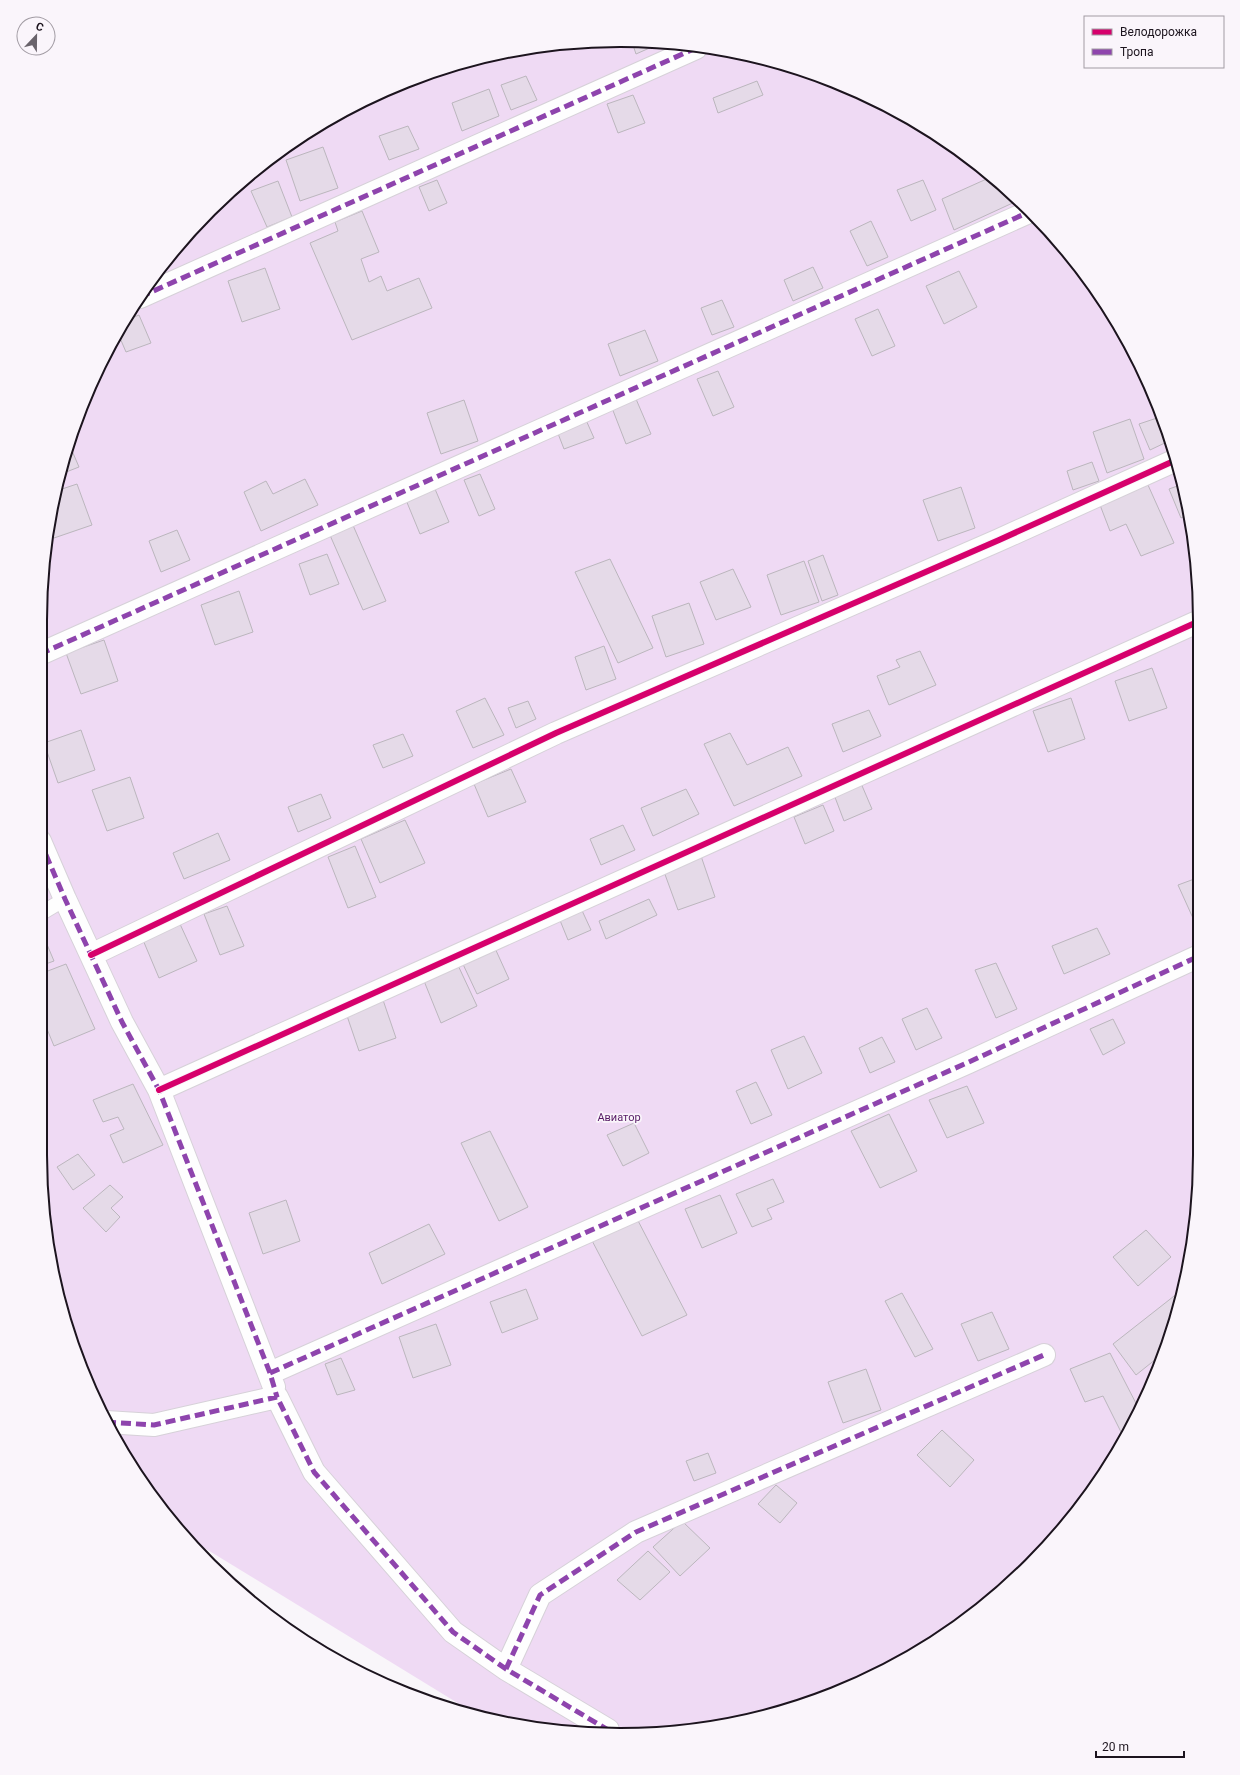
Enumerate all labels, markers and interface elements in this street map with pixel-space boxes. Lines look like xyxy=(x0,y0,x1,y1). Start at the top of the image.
north arrow xyxy=(16,16,56,56)
legend xyxy=(1084,16,1224,68)
text: С xyxy=(34,20,45,35)
text: Велодорожка xyxy=(1120,25,1197,39)
text: Тропа xyxy=(1120,45,1154,59)
park label: Авиатор xyxy=(597,1111,641,1124)
scale bar xyxy=(1096,1733,1184,1759)
text: 20 m xyxy=(1102,1740,1129,1754)

